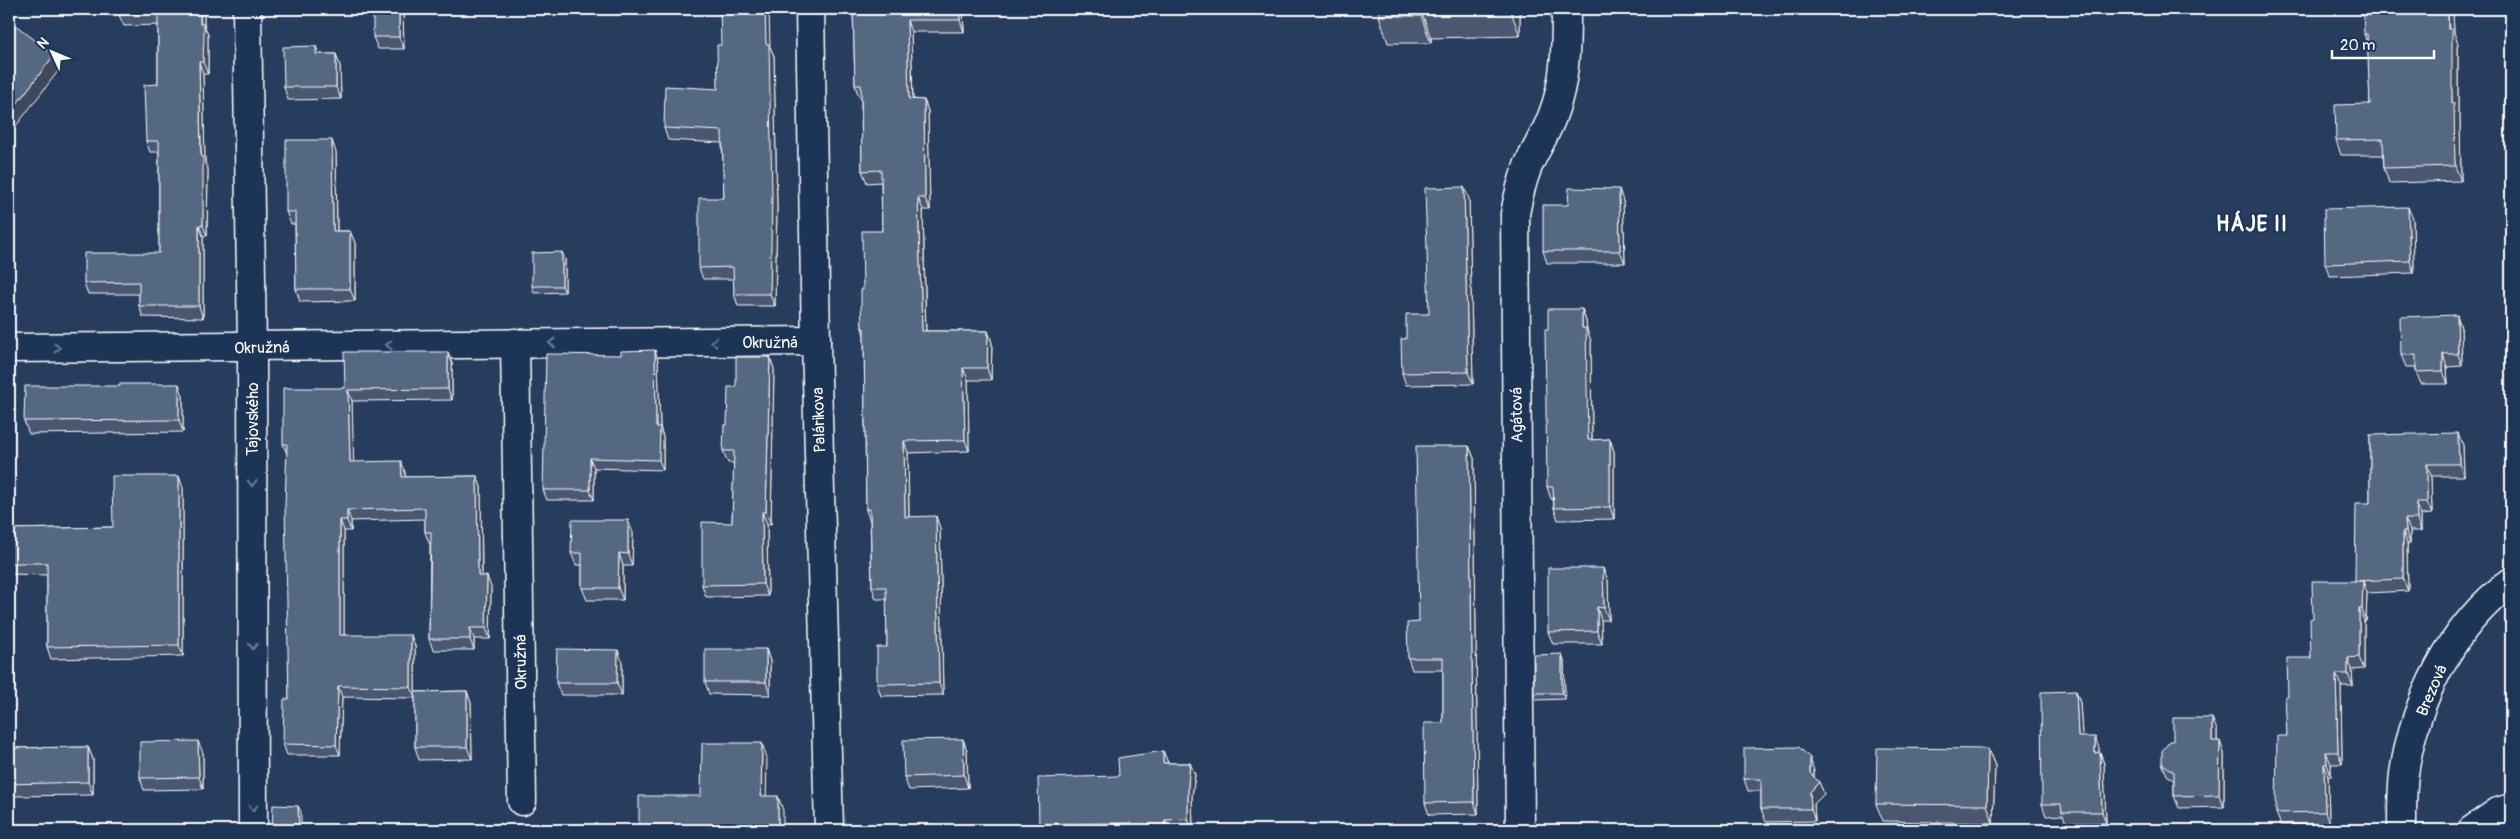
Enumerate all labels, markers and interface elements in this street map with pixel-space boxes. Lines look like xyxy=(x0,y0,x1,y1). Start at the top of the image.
north arrow xyxy=(28,28,78,78)
scale bar xyxy=(2332,28,2435,60)
text: N xyxy=(34,34,52,53)
text: 20 m xyxy=(2340,36,2375,55)
district label: HÁJE II xyxy=(2216,210,2288,238)
street label: Okružná xyxy=(742,333,798,353)
one-way arrow xyxy=(710,337,718,347)
street label: Okružná xyxy=(234,338,290,358)
one-way arrow xyxy=(548,338,556,348)
one-way arrow xyxy=(385,340,393,350)
one-way arrow xyxy=(54,343,62,353)
street label: Tajovského xyxy=(243,382,263,456)
street label: Palárikova xyxy=(808,387,830,453)
street label: Agátová xyxy=(1507,387,1527,443)
one-way arrow xyxy=(247,480,257,488)
street label: Okružná xyxy=(511,634,531,690)
one-way arrow xyxy=(248,642,258,650)
street label: Brezová xyxy=(2412,662,2452,719)
one-way arrow xyxy=(248,805,258,813)

